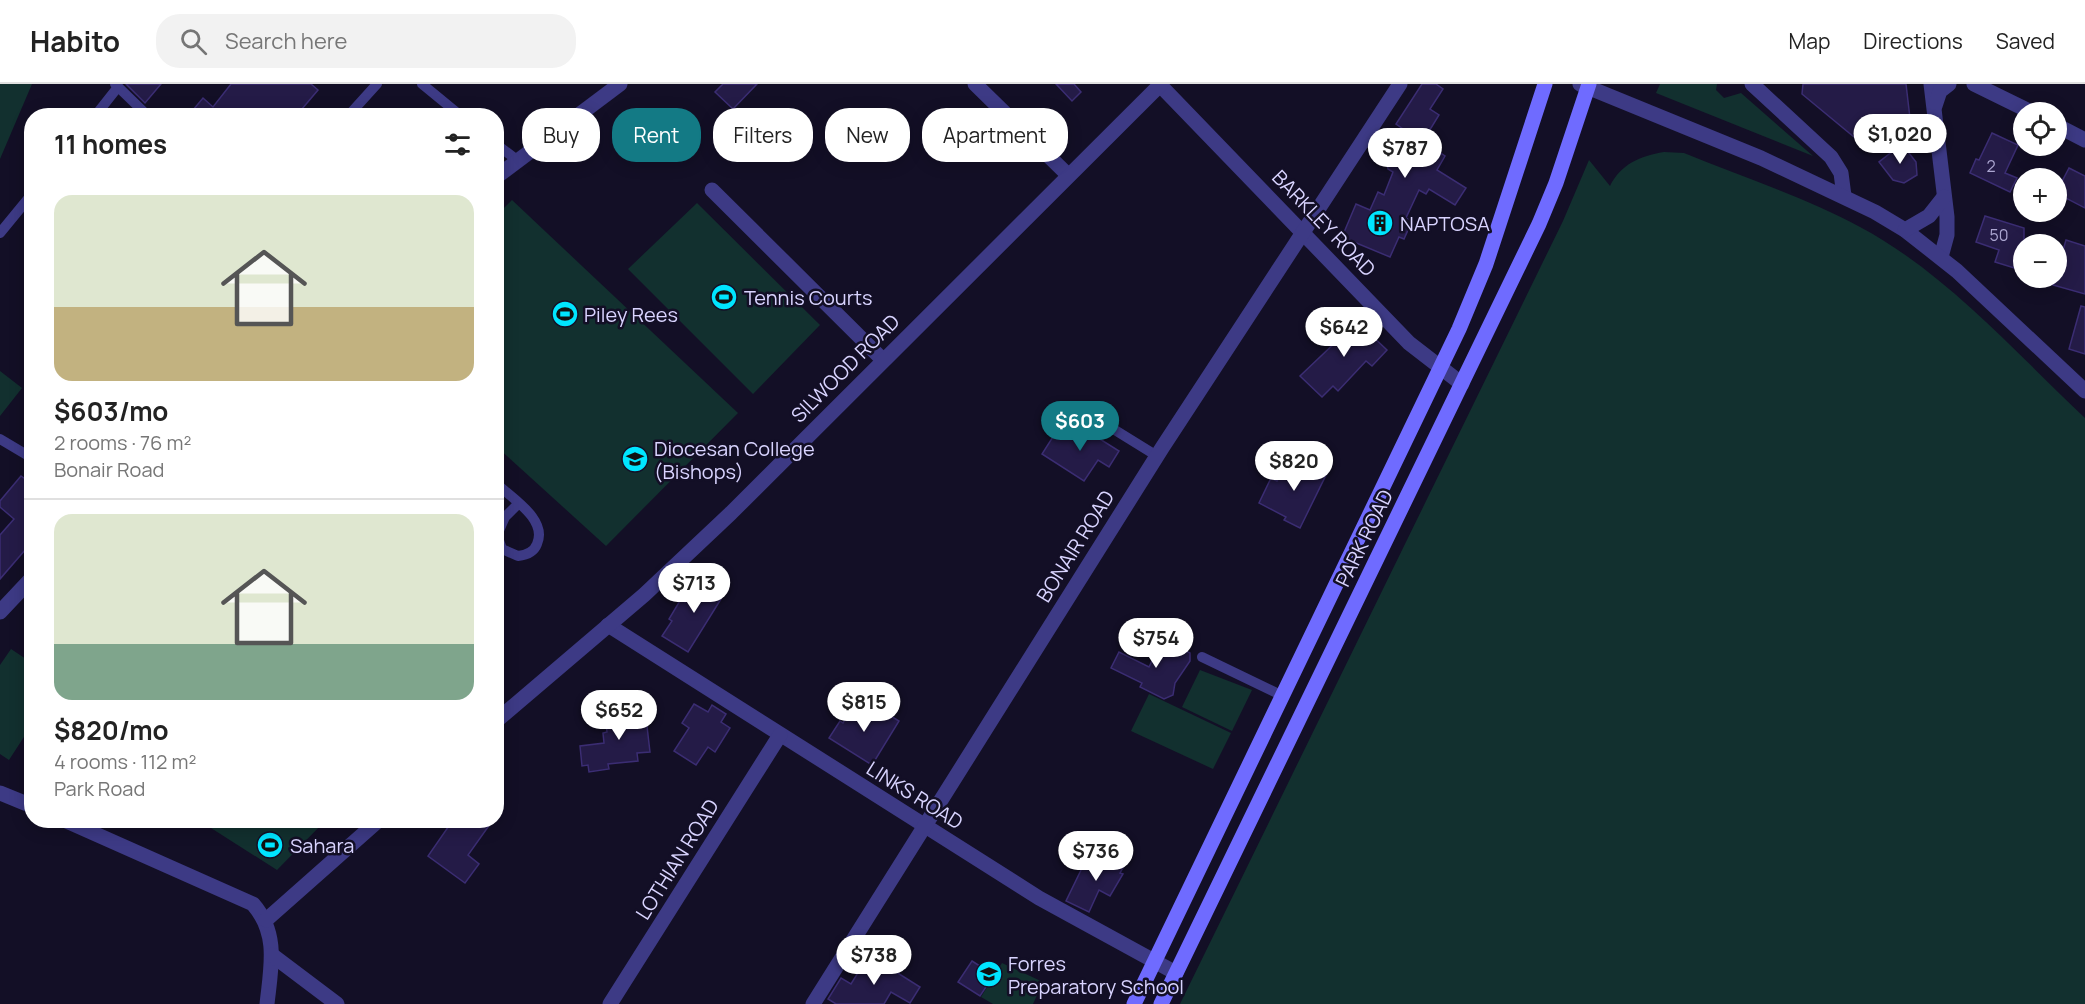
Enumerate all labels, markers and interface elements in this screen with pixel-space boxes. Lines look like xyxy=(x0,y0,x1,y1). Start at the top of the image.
search box xyxy=(156,14,576,68)
text: Habito xyxy=(30,22,120,60)
icon: search xyxy=(177,25,210,58)
text: Search here xyxy=(225,26,347,56)
text: Map xyxy=(1789,27,1830,55)
text: Directions xyxy=(1863,27,1963,55)
text: Saved xyxy=(1996,27,2055,55)
map controls xyxy=(2013,102,2067,288)
button: locate xyxy=(2013,102,2067,156)
chip: Buy xyxy=(522,108,600,162)
chip: Rent xyxy=(612,108,701,162)
chip: Filters xyxy=(713,108,813,162)
chip: New xyxy=(825,108,910,162)
chip: Apartment xyxy=(922,108,1068,162)
pin: $1,020 xyxy=(1851,114,1949,165)
text: $1,020 xyxy=(1868,120,1932,147)
text: 11 homes xyxy=(54,126,167,162)
icon: filters xyxy=(441,128,474,161)
pin: $787 xyxy=(1369,128,1441,179)
text: $787 xyxy=(1382,134,1428,161)
house number: 2 xyxy=(1986,155,1996,177)
street label: BARKLEY ROAD xyxy=(1266,164,1382,282)
button: + xyxy=(2013,168,2067,222)
building icon: NAPTOSA xyxy=(1365,208,1395,238)
place label: NAPTOSA xyxy=(1400,210,1490,237)
house number: 50 xyxy=(1990,224,2009,246)
icon: home xyxy=(210,234,318,342)
button: − xyxy=(2013,234,2067,288)
sports icon: Tennis Courts xyxy=(709,282,739,312)
place label: Tennis Courts xyxy=(744,284,872,311)
sports icon: Piley Rees xyxy=(550,299,580,329)
place label: Piley Rees xyxy=(584,301,678,328)
pin: $642 xyxy=(1308,307,1380,358)
street label: SILWOOD ROAD xyxy=(785,308,905,428)
text: $642 xyxy=(1319,313,1369,340)
text: $603/mo xyxy=(54,393,168,429)
pin: $603 xyxy=(1044,401,1116,452)
text: $603 xyxy=(1055,407,1105,434)
text: 2 rooms · 76 m² xyxy=(54,429,191,456)
place label: Diocesan College (Bishops) xyxy=(654,435,815,485)
pin: $820 xyxy=(1258,441,1330,492)
school or university icon: Diocesan College (Bishops) xyxy=(620,444,650,474)
text: $820 xyxy=(1269,447,1319,474)
text: Bonair Road xyxy=(54,456,164,483)
street label: BONAIR ROAD xyxy=(1030,485,1120,607)
street label: PARK ROAD xyxy=(1329,485,1399,591)
icon: home xyxy=(210,553,318,661)
pin: $713 xyxy=(658,563,730,614)
text: $713 xyxy=(672,569,716,596)
pin: $754 xyxy=(1120,618,1192,669)
text: $754 xyxy=(1132,624,1180,651)
pin: $815 xyxy=(828,682,900,733)
text: $815 xyxy=(841,688,887,715)
pin: $652 xyxy=(583,690,655,741)
text: $652 xyxy=(595,696,643,723)
text: $820/mo xyxy=(54,712,169,748)
text: 4 rooms · 112 m² xyxy=(54,748,196,775)
street label: LINKS ROAD xyxy=(862,755,968,835)
text: Park Road xyxy=(54,775,145,802)
street label: LOTHIAN ROAD xyxy=(629,794,725,924)
sports icon: Sahara xyxy=(255,830,285,860)
pin: $736 xyxy=(1060,831,1132,882)
place label: Sahara xyxy=(290,832,354,859)
text: $736 xyxy=(1072,837,1120,864)
pin: $738 xyxy=(838,935,910,986)
text: $738 xyxy=(850,941,898,968)
place label: Forres Preparatory School xyxy=(1008,950,1184,1000)
school or university icon: Forres Preparatory School xyxy=(974,959,1004,989)

